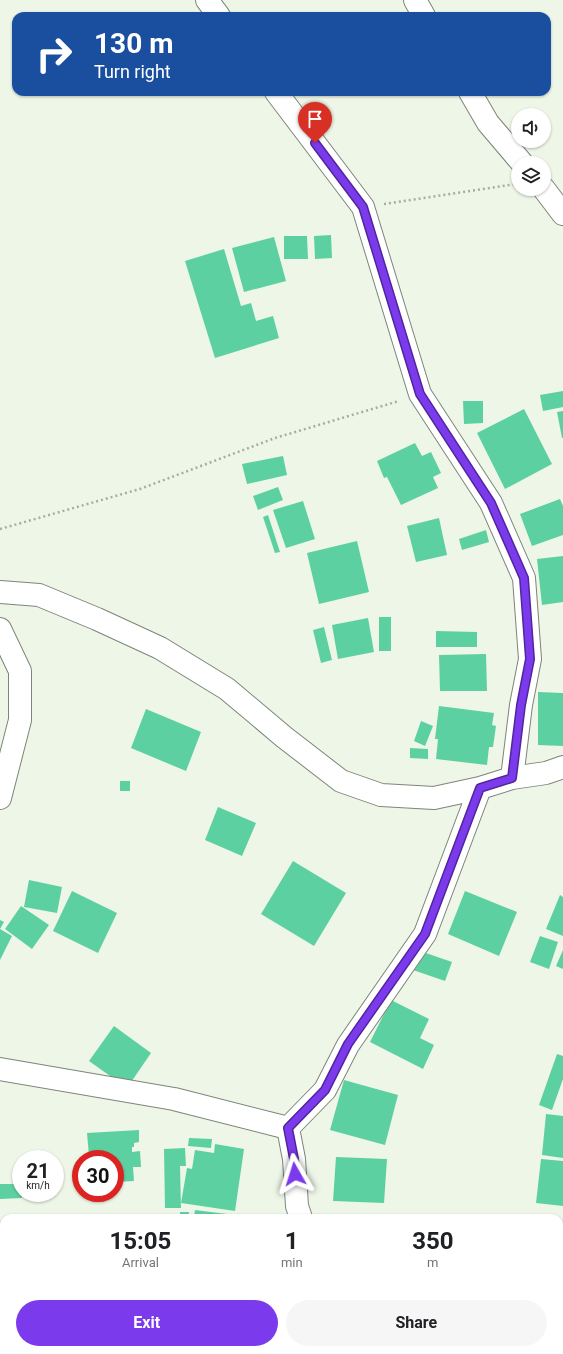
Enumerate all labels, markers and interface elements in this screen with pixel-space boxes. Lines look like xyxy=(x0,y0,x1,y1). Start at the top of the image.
text: 130 m xyxy=(94,27,173,60)
icon: right xyxy=(28,28,80,80)
text: Turn right xyxy=(94,61,171,82)
pin xyxy=(298,102,332,143)
icon: arrive xyxy=(304,108,326,130)
map controls xyxy=(511,108,551,196)
button: sound xyxy=(511,108,551,148)
button: layers xyxy=(511,156,551,196)
speed limit sign: 30 xyxy=(72,1150,124,1202)
position arrow xyxy=(274,1153,316,1195)
text: 21 xyxy=(27,1159,49,1183)
text: km/h xyxy=(26,1180,50,1191)
text: 15:05 xyxy=(110,1227,171,1255)
text: 1 xyxy=(285,1227,299,1255)
text: 350 xyxy=(412,1227,453,1255)
text: Arrival xyxy=(122,1255,159,1270)
text: min xyxy=(281,1255,303,1270)
text: m xyxy=(427,1255,439,1270)
button: Exit xyxy=(16,1300,278,1346)
button: Share xyxy=(286,1300,547,1346)

